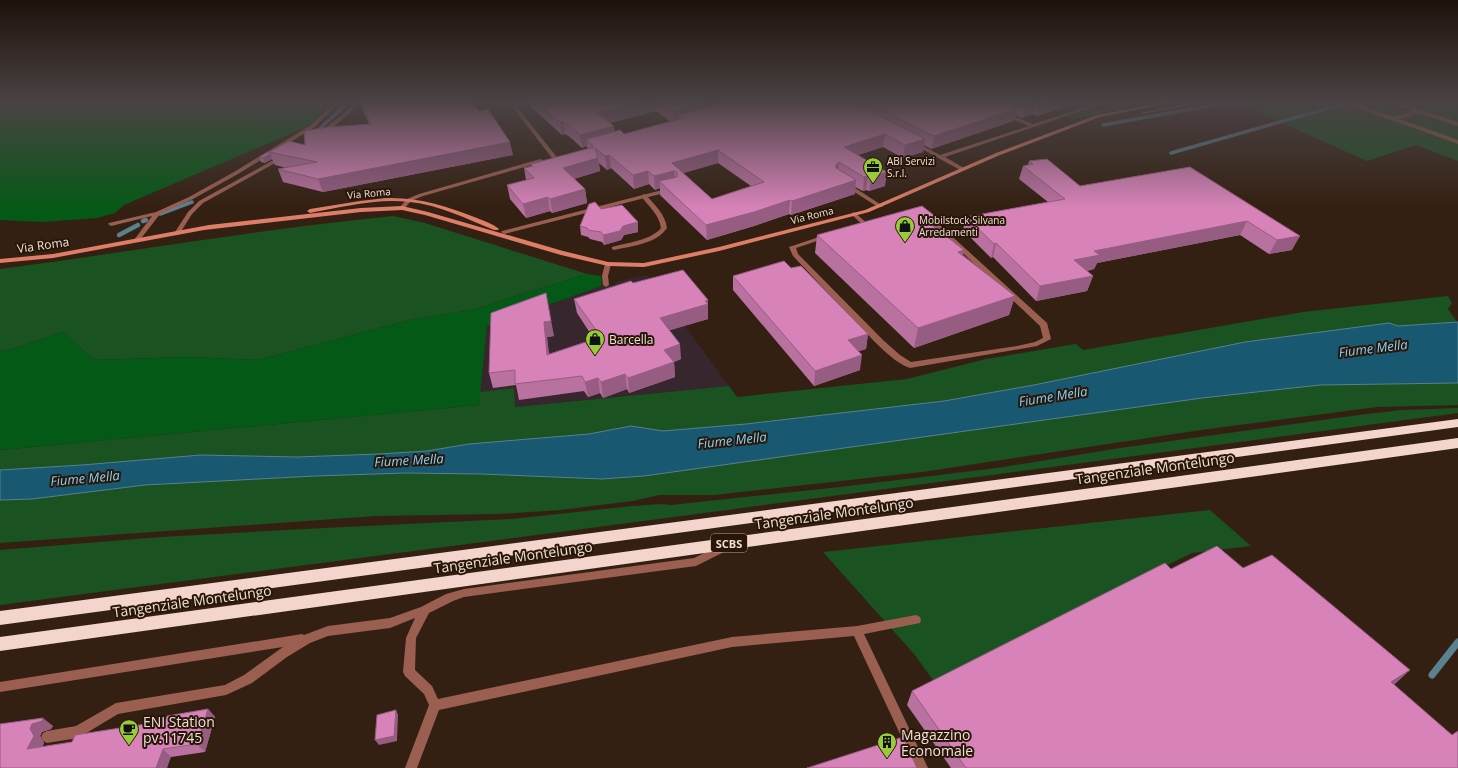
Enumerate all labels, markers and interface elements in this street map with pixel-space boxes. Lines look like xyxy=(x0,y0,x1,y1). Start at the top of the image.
place label: ABI Servizi S.r.l. xyxy=(887,154,935,180)
office icon: ABI Servizi S.r.l. xyxy=(862,156,884,184)
street label: Via Roma xyxy=(347,184,391,202)
street label: Via Roma xyxy=(789,203,835,227)
place label: Mobilstock Silvana Arredamenti xyxy=(919,213,1005,239)
shop icon: Mobilstock Silvana Arredamenti xyxy=(894,215,916,243)
street label: Via Roma xyxy=(16,233,70,257)
shop icon: Barcella xyxy=(584,328,606,356)
place label: Barcella xyxy=(609,331,654,348)
water label: Fiume Mella xyxy=(1337,335,1409,361)
water label: Fiume Mella xyxy=(1017,382,1089,410)
water label: Fiume Mella xyxy=(697,427,768,453)
street label: Tangenziale Montelungo xyxy=(1074,447,1236,489)
water label: Fiume Mella xyxy=(374,449,445,471)
water label: Fiume Mella xyxy=(50,466,121,490)
street label: Tangenziale Montelungo xyxy=(753,492,915,534)
road number: SCBS xyxy=(711,534,747,552)
street label: Tangenziale Montelungo xyxy=(432,536,594,578)
street label: Tangenziale Montelungo xyxy=(111,580,273,622)
place label: ENI Station pv.11745 xyxy=(143,712,215,747)
cafe icon: ENI Station pv.11745 xyxy=(118,718,140,746)
place label: Magazzino Economale xyxy=(901,725,973,760)
building icon: Magazzino Economale xyxy=(876,731,898,759)

